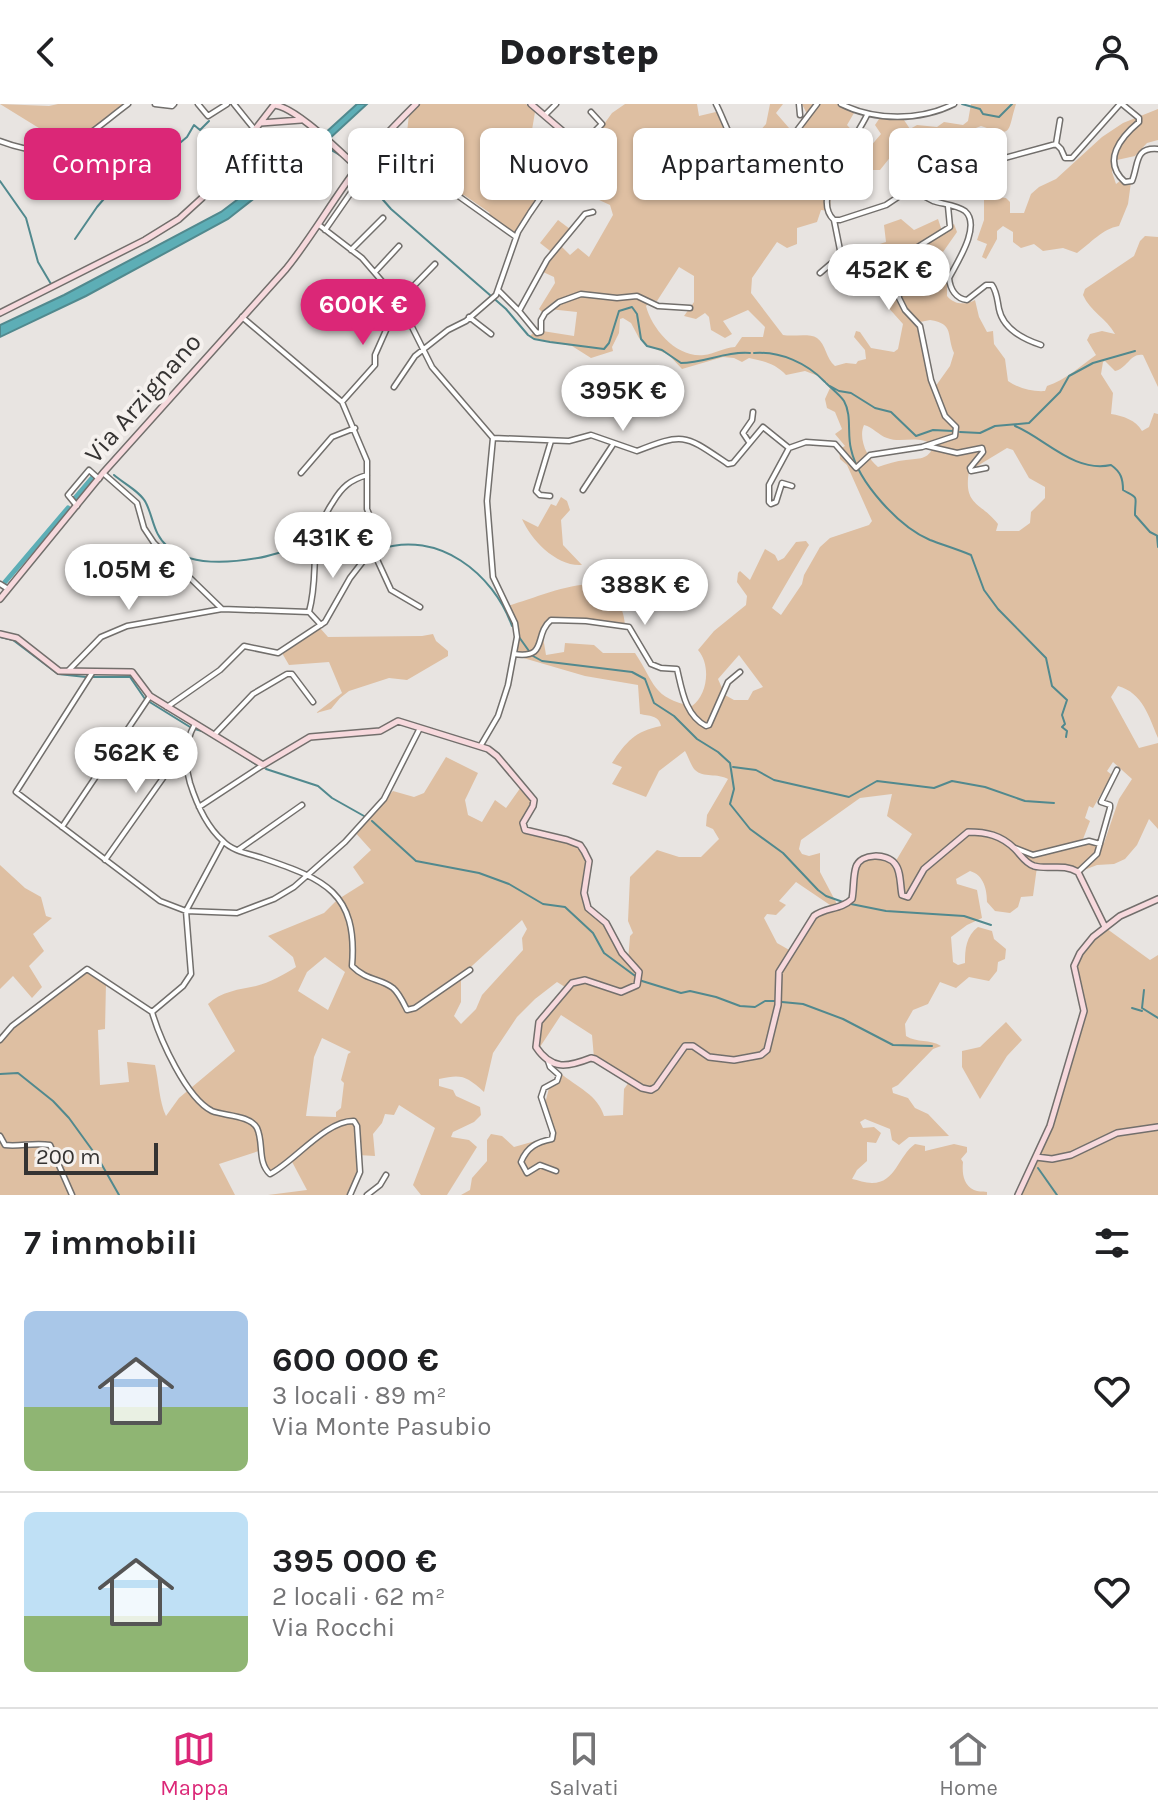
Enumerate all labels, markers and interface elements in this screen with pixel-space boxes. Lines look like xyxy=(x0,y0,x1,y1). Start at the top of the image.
icon: back xyxy=(24,30,68,74)
icon: person xyxy=(1090,30,1134,74)
text: Doorstep xyxy=(499,31,659,73)
chip: Compra xyxy=(24,128,181,200)
chip: Affitta xyxy=(197,128,332,200)
chip: Filtri xyxy=(348,128,464,200)
chip: Nuovo xyxy=(480,128,617,200)
chip: Appartamento xyxy=(633,128,873,200)
chip: Casa xyxy=(889,128,1007,200)
pin: 452K € xyxy=(824,244,954,312)
text: 452K € xyxy=(846,254,932,285)
pin: 600K € xyxy=(298,279,428,347)
text: 600K € xyxy=(319,289,407,320)
street label: Via Arzignano xyxy=(78,327,208,469)
pin: 395K € xyxy=(558,365,688,433)
text: 395K € xyxy=(579,375,667,406)
pin: 431K € xyxy=(268,512,398,580)
text: 431K € xyxy=(293,522,373,553)
pin: 1.05M € xyxy=(55,544,203,612)
text: 1.05M € xyxy=(83,554,175,585)
pin: 388K € xyxy=(580,559,710,627)
text: 388K € xyxy=(600,569,690,600)
pin: 562K € xyxy=(71,727,201,795)
text: 562K € xyxy=(93,737,179,768)
scale bar xyxy=(24,1139,158,1175)
text: 200 m xyxy=(36,1144,101,1170)
icon: filters xyxy=(1090,1221,1134,1265)
text: 7 immobili xyxy=(24,1223,198,1263)
text: 600 000 € xyxy=(272,1340,439,1380)
icon: home xyxy=(88,1343,184,1439)
icon: heart xyxy=(1090,1369,1134,1413)
text: 3 locali · 89 m² xyxy=(272,1380,447,1411)
text: Via Monte Pasubio xyxy=(272,1411,492,1442)
text: 395 000 € xyxy=(272,1541,437,1581)
icon: home xyxy=(88,1544,184,1640)
icon: heart xyxy=(1090,1570,1134,1614)
text: 2 locali · 62 m² xyxy=(272,1581,445,1612)
text: Via Rocchi xyxy=(272,1612,395,1643)
tab: Mappa xyxy=(160,1727,229,1801)
tab: Salvati xyxy=(549,1727,619,1801)
tab: Home xyxy=(939,1727,998,1801)

